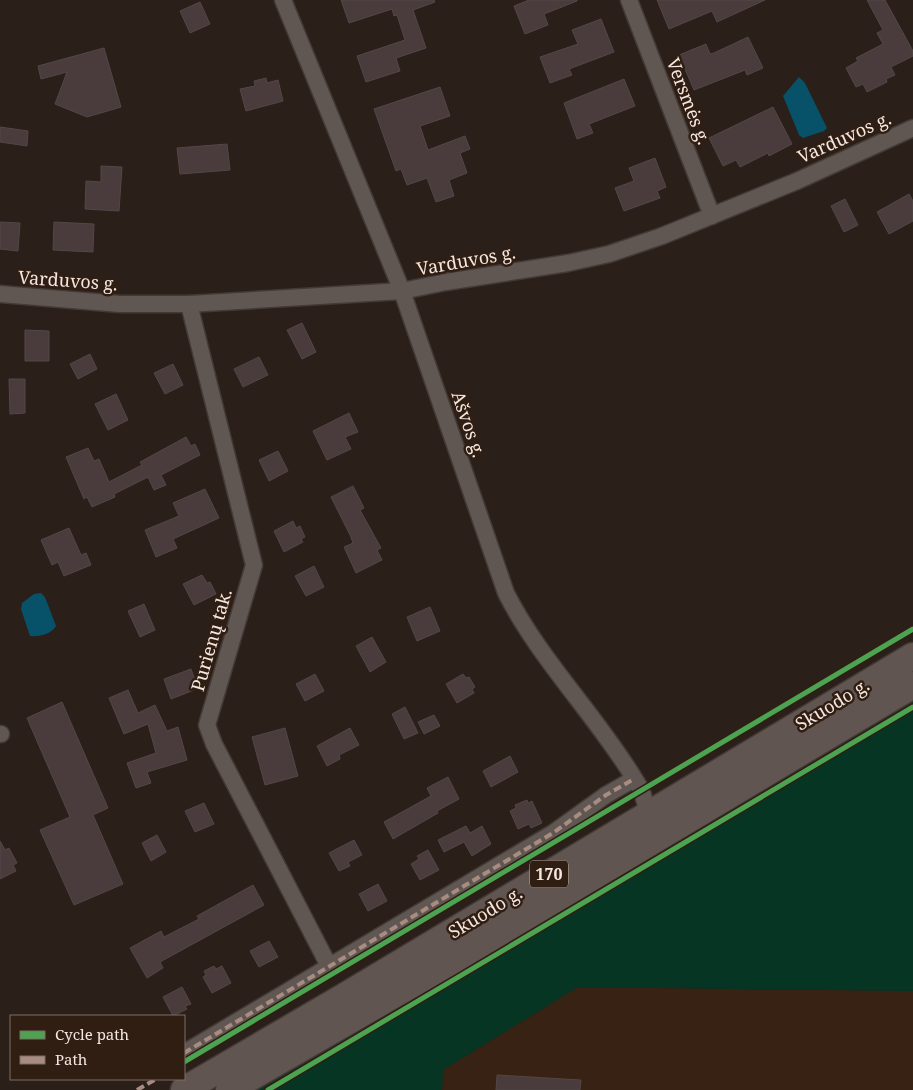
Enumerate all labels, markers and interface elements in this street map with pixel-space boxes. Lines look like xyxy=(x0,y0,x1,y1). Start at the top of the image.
street label: Versmės g. xyxy=(662,54,716,148)
street label: Varduvos g. xyxy=(793,106,895,168)
street label: Varduvos g. xyxy=(415,240,517,280)
street label: Varduvos g. xyxy=(17,265,119,295)
street label: Ašvos g. xyxy=(446,388,492,460)
street label: Purienų tak. xyxy=(185,586,237,694)
street label: Skuodo g. xyxy=(790,672,874,736)
road number: 170 xyxy=(530,861,568,888)
street label: Skuodo g. xyxy=(443,880,527,944)
legend xyxy=(10,1015,185,1080)
text: Cycle path xyxy=(55,1024,130,1044)
text: Path xyxy=(55,1049,88,1069)

